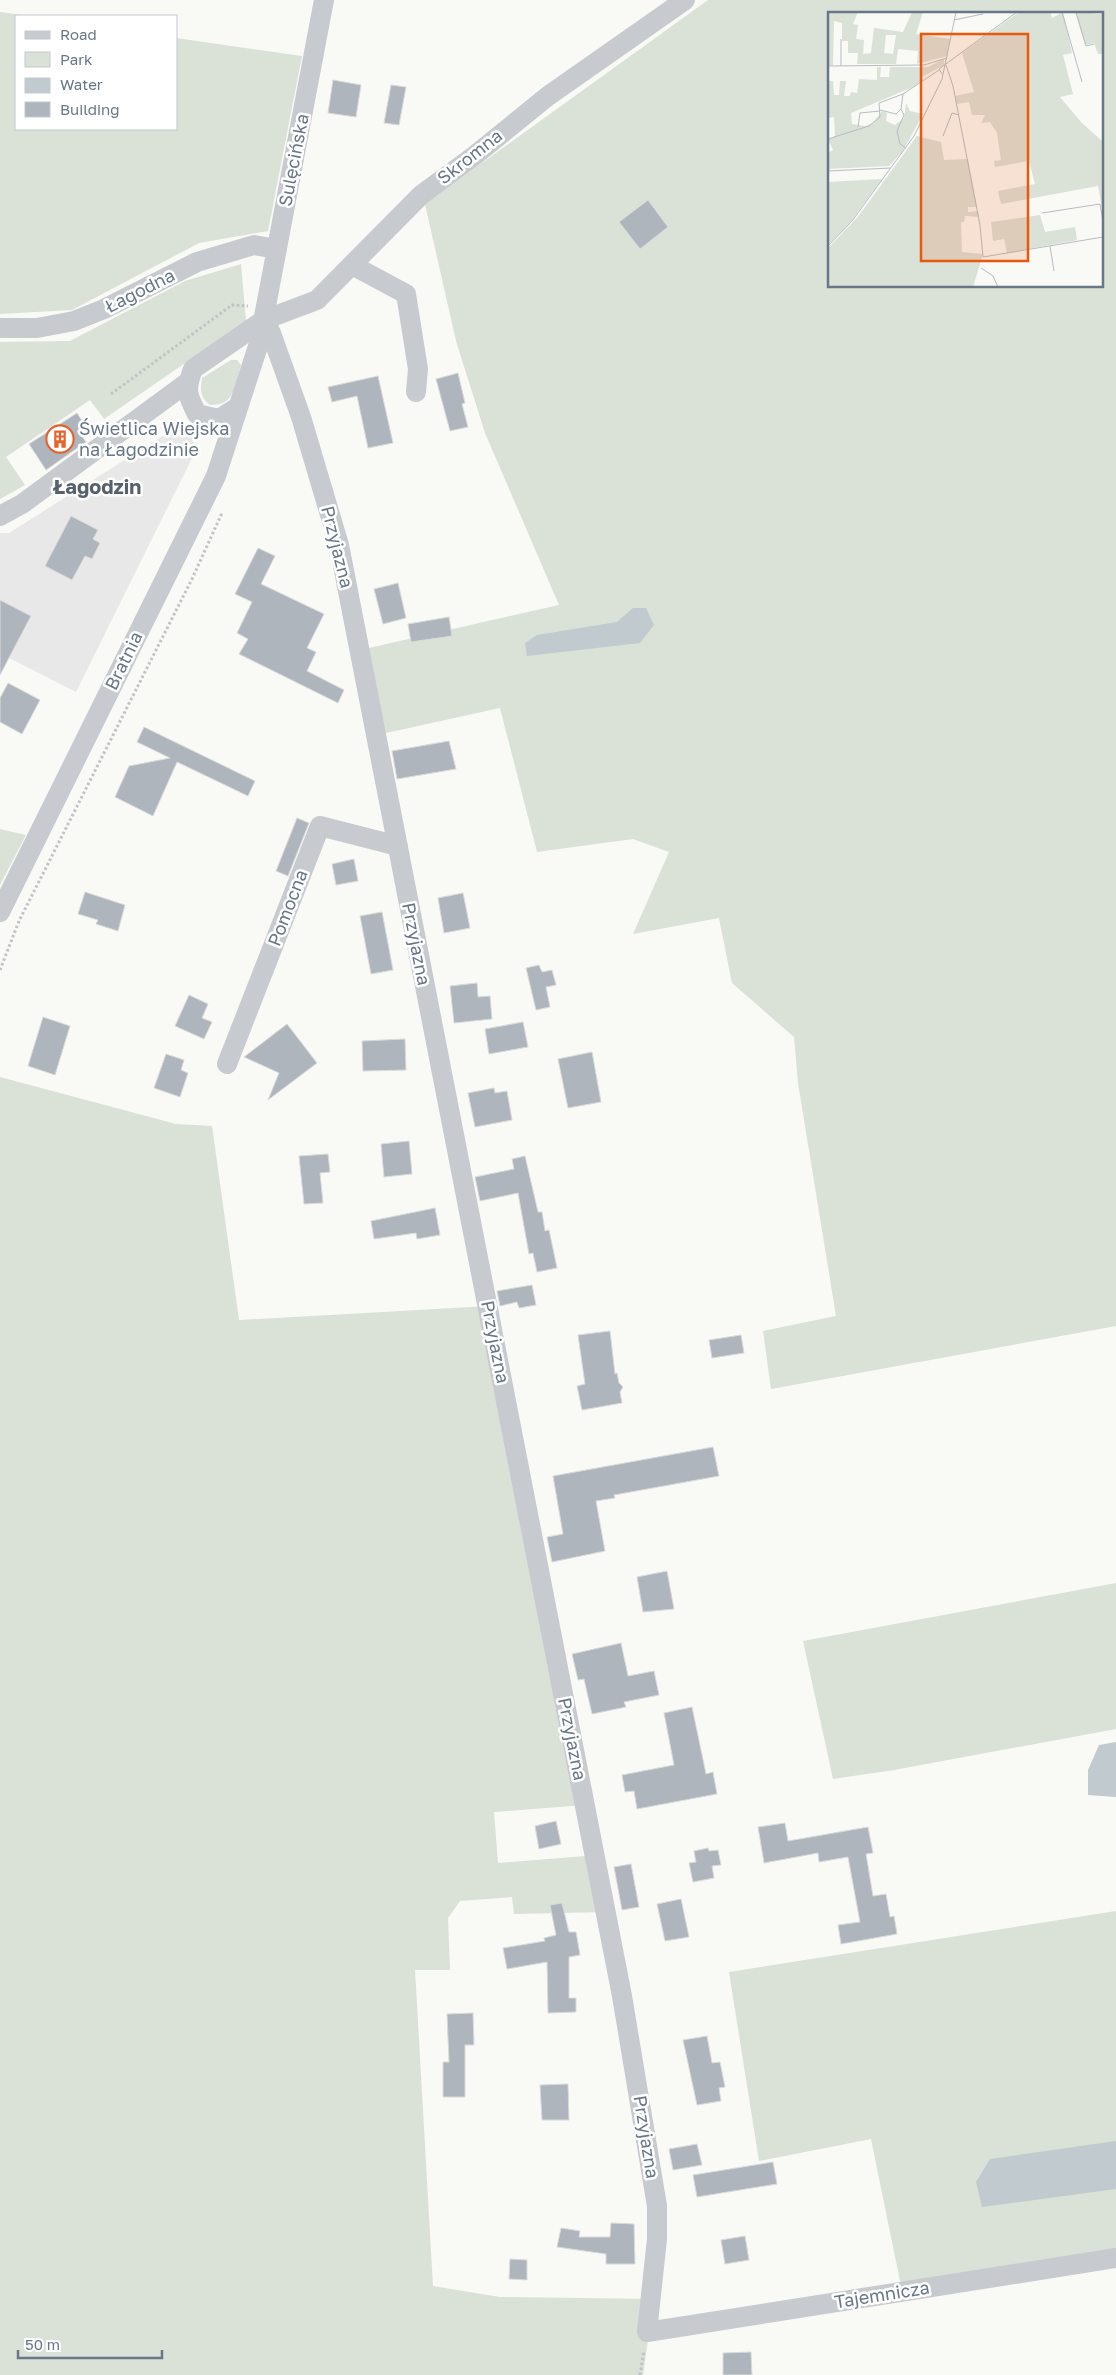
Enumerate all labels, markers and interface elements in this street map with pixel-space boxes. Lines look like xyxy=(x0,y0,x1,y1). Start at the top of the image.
inset map xyxy=(828,12,1104,288)
legend xyxy=(15,15,178,130)
text: Road xyxy=(60,25,97,43)
text: Park xyxy=(60,50,93,68)
text: Water xyxy=(60,75,103,93)
text: Building xyxy=(60,100,120,118)
street label: Sulęcińska xyxy=(273,112,313,208)
street label: Skromna xyxy=(432,124,506,188)
street label: Łagodna xyxy=(101,263,178,317)
place label: Świetlica Wiejska na Łagodzinie xyxy=(79,417,230,460)
building icon: Świetlica Wiejska na Łagodzinie xyxy=(45,424,75,454)
district label: Łagodzin xyxy=(53,474,141,498)
street label: Przyjazna xyxy=(317,503,359,590)
street label: Bratnia xyxy=(100,628,147,693)
street label: Pomocna xyxy=(262,866,312,949)
street label: Przyjazna xyxy=(398,901,436,987)
street label: Przyjazna xyxy=(477,1299,515,1385)
street label: Przyjazna xyxy=(554,1696,592,1782)
street label: Przyjazna xyxy=(630,2094,664,2180)
street label: Tajemnicza xyxy=(833,2276,931,2312)
scale bar xyxy=(18,2328,161,2360)
text: 50 m xyxy=(25,2335,60,2353)

